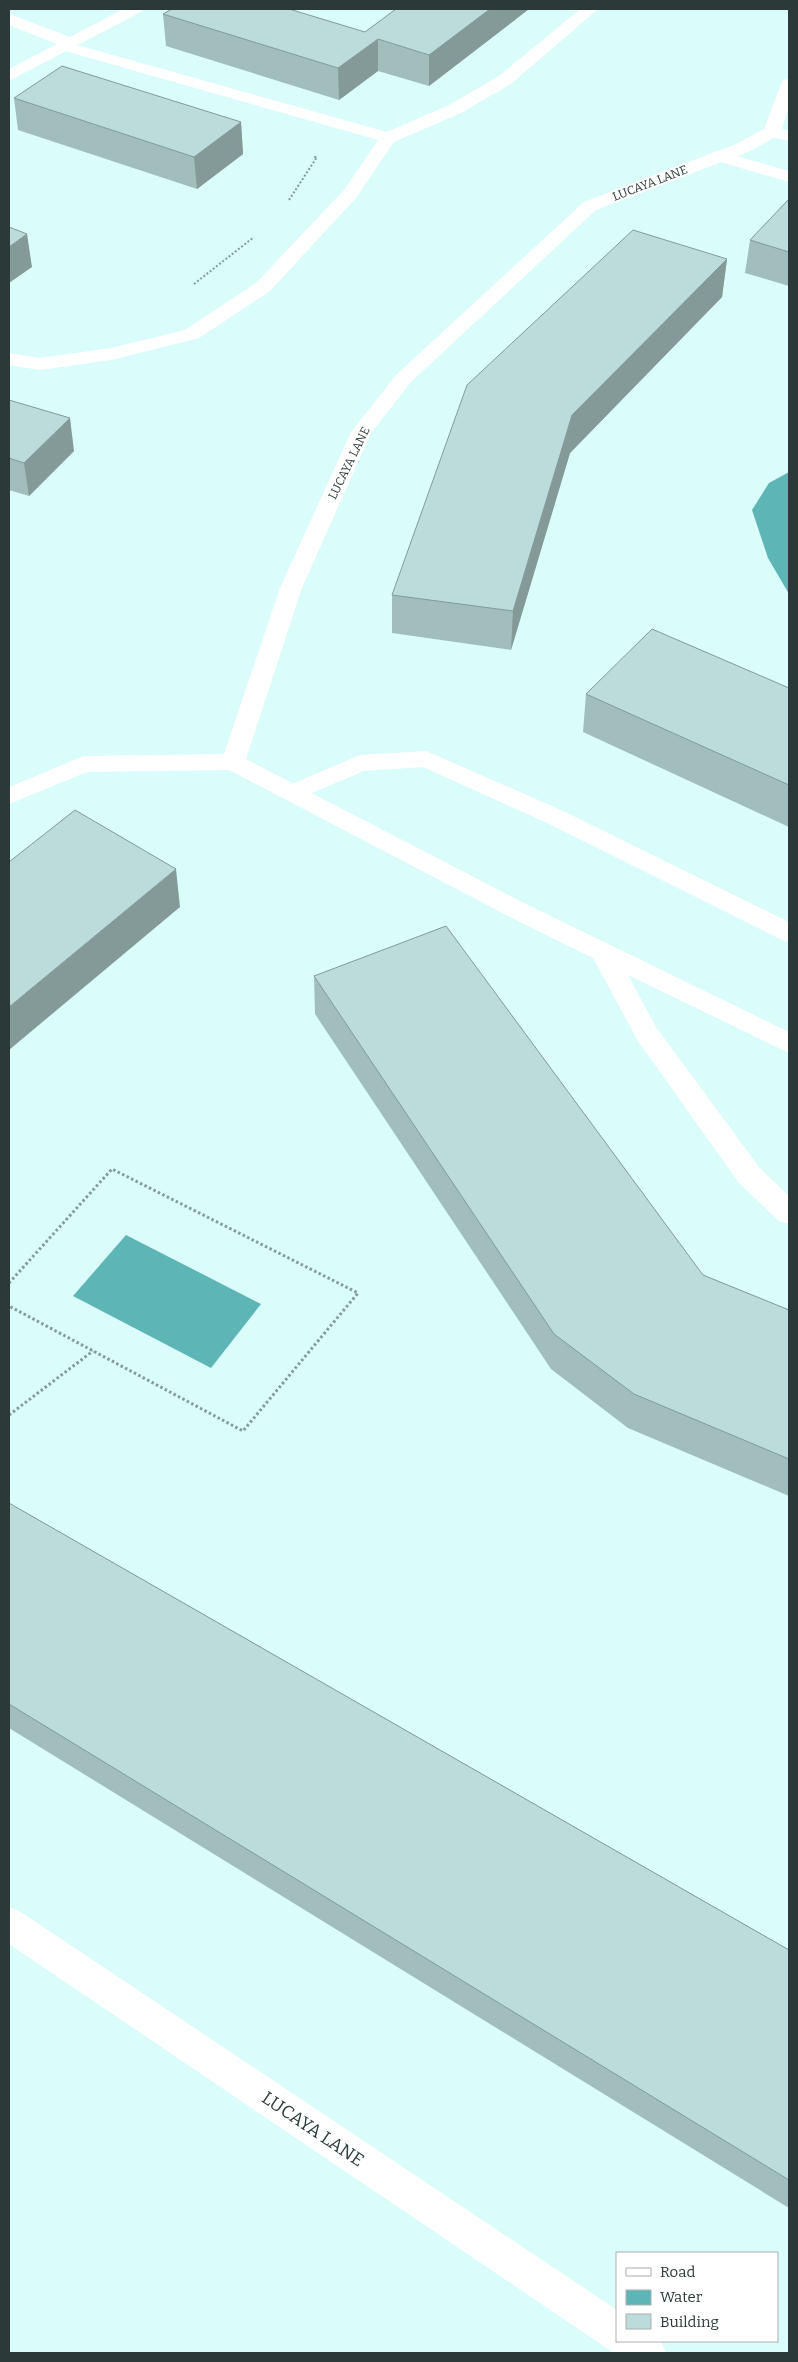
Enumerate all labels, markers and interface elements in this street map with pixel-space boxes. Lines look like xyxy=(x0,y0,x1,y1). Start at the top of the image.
street label: LUCAYA LANE xyxy=(611,162,689,204)
street label: LUCAYA LANE xyxy=(325,424,373,502)
street label: LUCAYA LANE xyxy=(258,2087,368,2171)
legend xyxy=(616,2252,778,2342)
text: Road xyxy=(660,2263,695,2281)
text: Water xyxy=(660,2288,703,2306)
text: Building xyxy=(660,2313,719,2331)

